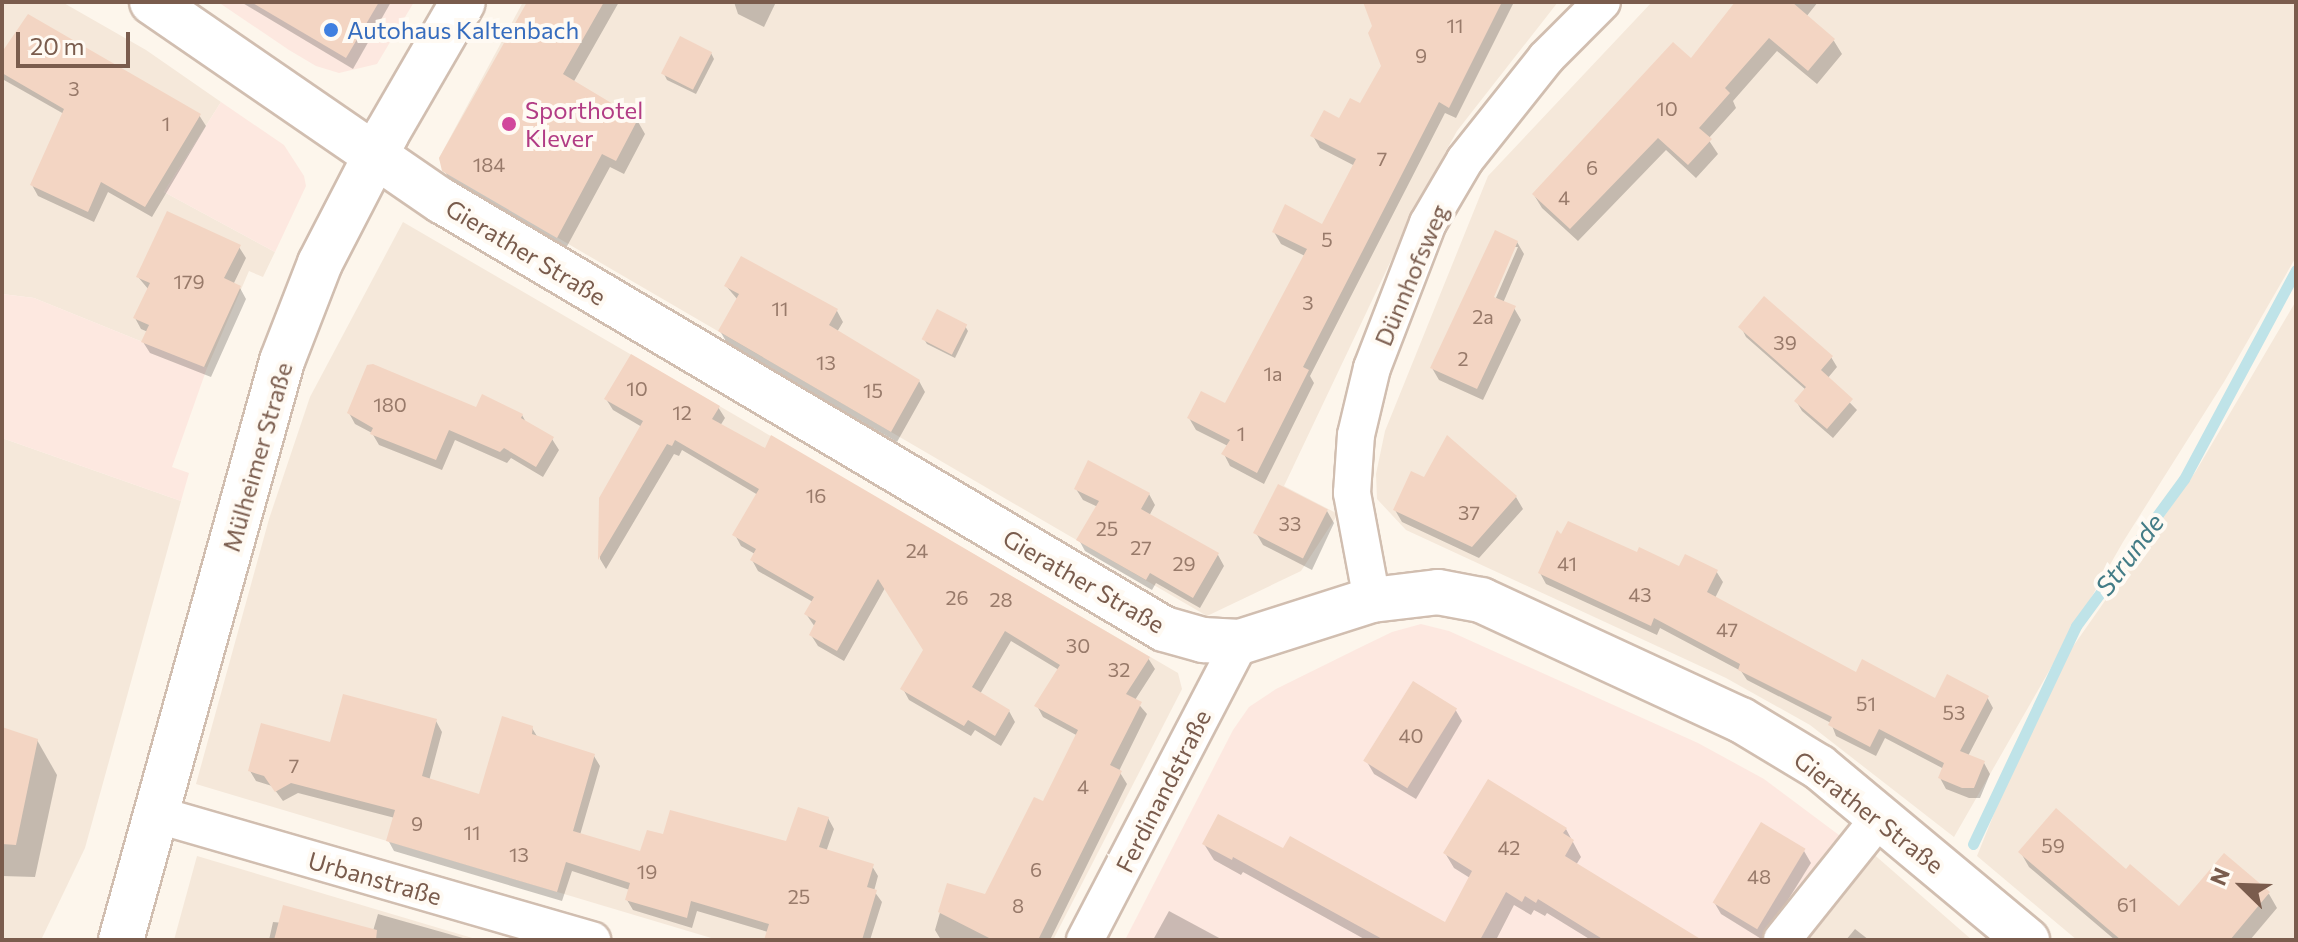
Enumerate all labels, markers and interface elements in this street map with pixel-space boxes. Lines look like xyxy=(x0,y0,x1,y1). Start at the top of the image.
house number: 11 xyxy=(1446,13,1464,37)
scale bar xyxy=(20,16,134,66)
place label: Autohaus Kaltenbach xyxy=(347,16,579,44)
marker: Autohaus Kaltenbach xyxy=(322,21,340,39)
text: 20 m xyxy=(30,31,84,60)
house number: 9 xyxy=(1415,43,1427,67)
house number: 3 xyxy=(68,76,80,100)
place label: Sporthotel Klever xyxy=(525,96,643,152)
house number: 10 xyxy=(1656,96,1678,120)
house number: 1 xyxy=(162,111,170,135)
marker: Sporthotel Klever xyxy=(500,115,518,133)
house number: 7 xyxy=(1377,146,1387,170)
house number: 184 xyxy=(473,152,505,176)
house number: 6 xyxy=(1586,155,1598,179)
house number: 4 xyxy=(1558,185,1570,209)
street label: Gierather Straße xyxy=(441,193,611,311)
street label: Dünnhofsweg xyxy=(1368,200,1454,350)
house number: 5 xyxy=(1321,227,1333,251)
house number: 179 xyxy=(173,269,205,293)
house number: 3 xyxy=(1302,290,1314,314)
house number: 11 xyxy=(771,296,789,320)
house number: 2a xyxy=(1472,304,1494,328)
house number: 39 xyxy=(1773,330,1797,354)
house number: 2 xyxy=(1457,346,1469,370)
house number: 13 xyxy=(816,350,836,374)
street label: Mülheimer Straße xyxy=(216,359,298,555)
house number: 1a xyxy=(1263,361,1283,385)
house number: 10 xyxy=(626,376,648,400)
house number: 15 xyxy=(863,378,883,402)
house number: 180 xyxy=(373,392,407,416)
house number: 12 xyxy=(672,400,692,424)
house number: 1 xyxy=(1237,421,1245,445)
house number: 16 xyxy=(806,483,826,507)
house number: 37 xyxy=(1458,500,1480,524)
water label: Strunde xyxy=(2088,507,2170,601)
house number: 33 xyxy=(1279,511,1301,535)
house number: 25 xyxy=(1096,516,1118,540)
street label: Gierather Straße xyxy=(998,523,1170,639)
house number: 27 xyxy=(1130,535,1152,559)
house number: 24 xyxy=(906,538,928,562)
house number: 29 xyxy=(1172,551,1196,575)
house number: 41 xyxy=(1557,551,1577,575)
house number: 43 xyxy=(1628,582,1652,606)
house number: 26 xyxy=(945,585,969,609)
house number: 28 xyxy=(989,587,1013,611)
house number: 47 xyxy=(1716,617,1738,641)
house number: 30 xyxy=(1066,633,1090,657)
house number: 32 xyxy=(1108,657,1130,681)
house number: 51 xyxy=(1856,691,1876,715)
house number: 53 xyxy=(1943,700,1965,724)
street label: Ferdinandstraße xyxy=(1110,705,1216,877)
house number: 40 xyxy=(1398,723,1424,747)
street label: Gierather Straße xyxy=(1789,745,1949,879)
house number: 7 xyxy=(289,753,299,777)
house number: 4 xyxy=(1077,774,1089,798)
house number: 9 xyxy=(411,811,423,835)
house number: 11 xyxy=(463,820,481,844)
house number: 59 xyxy=(2041,833,2065,857)
house number: 42 xyxy=(1498,835,1520,859)
house number: 13 xyxy=(509,842,529,866)
street label: Urbanstraße xyxy=(305,845,445,911)
north arrow xyxy=(2202,846,2282,926)
house number: 6 xyxy=(1030,857,1042,881)
house number: 19 xyxy=(637,859,657,883)
house number: 48 xyxy=(1747,864,1771,888)
text: N xyxy=(2204,864,2235,889)
house number: 25 xyxy=(788,884,810,908)
house number: 61 xyxy=(2117,892,2137,916)
house number: 8 xyxy=(1012,893,1024,917)

